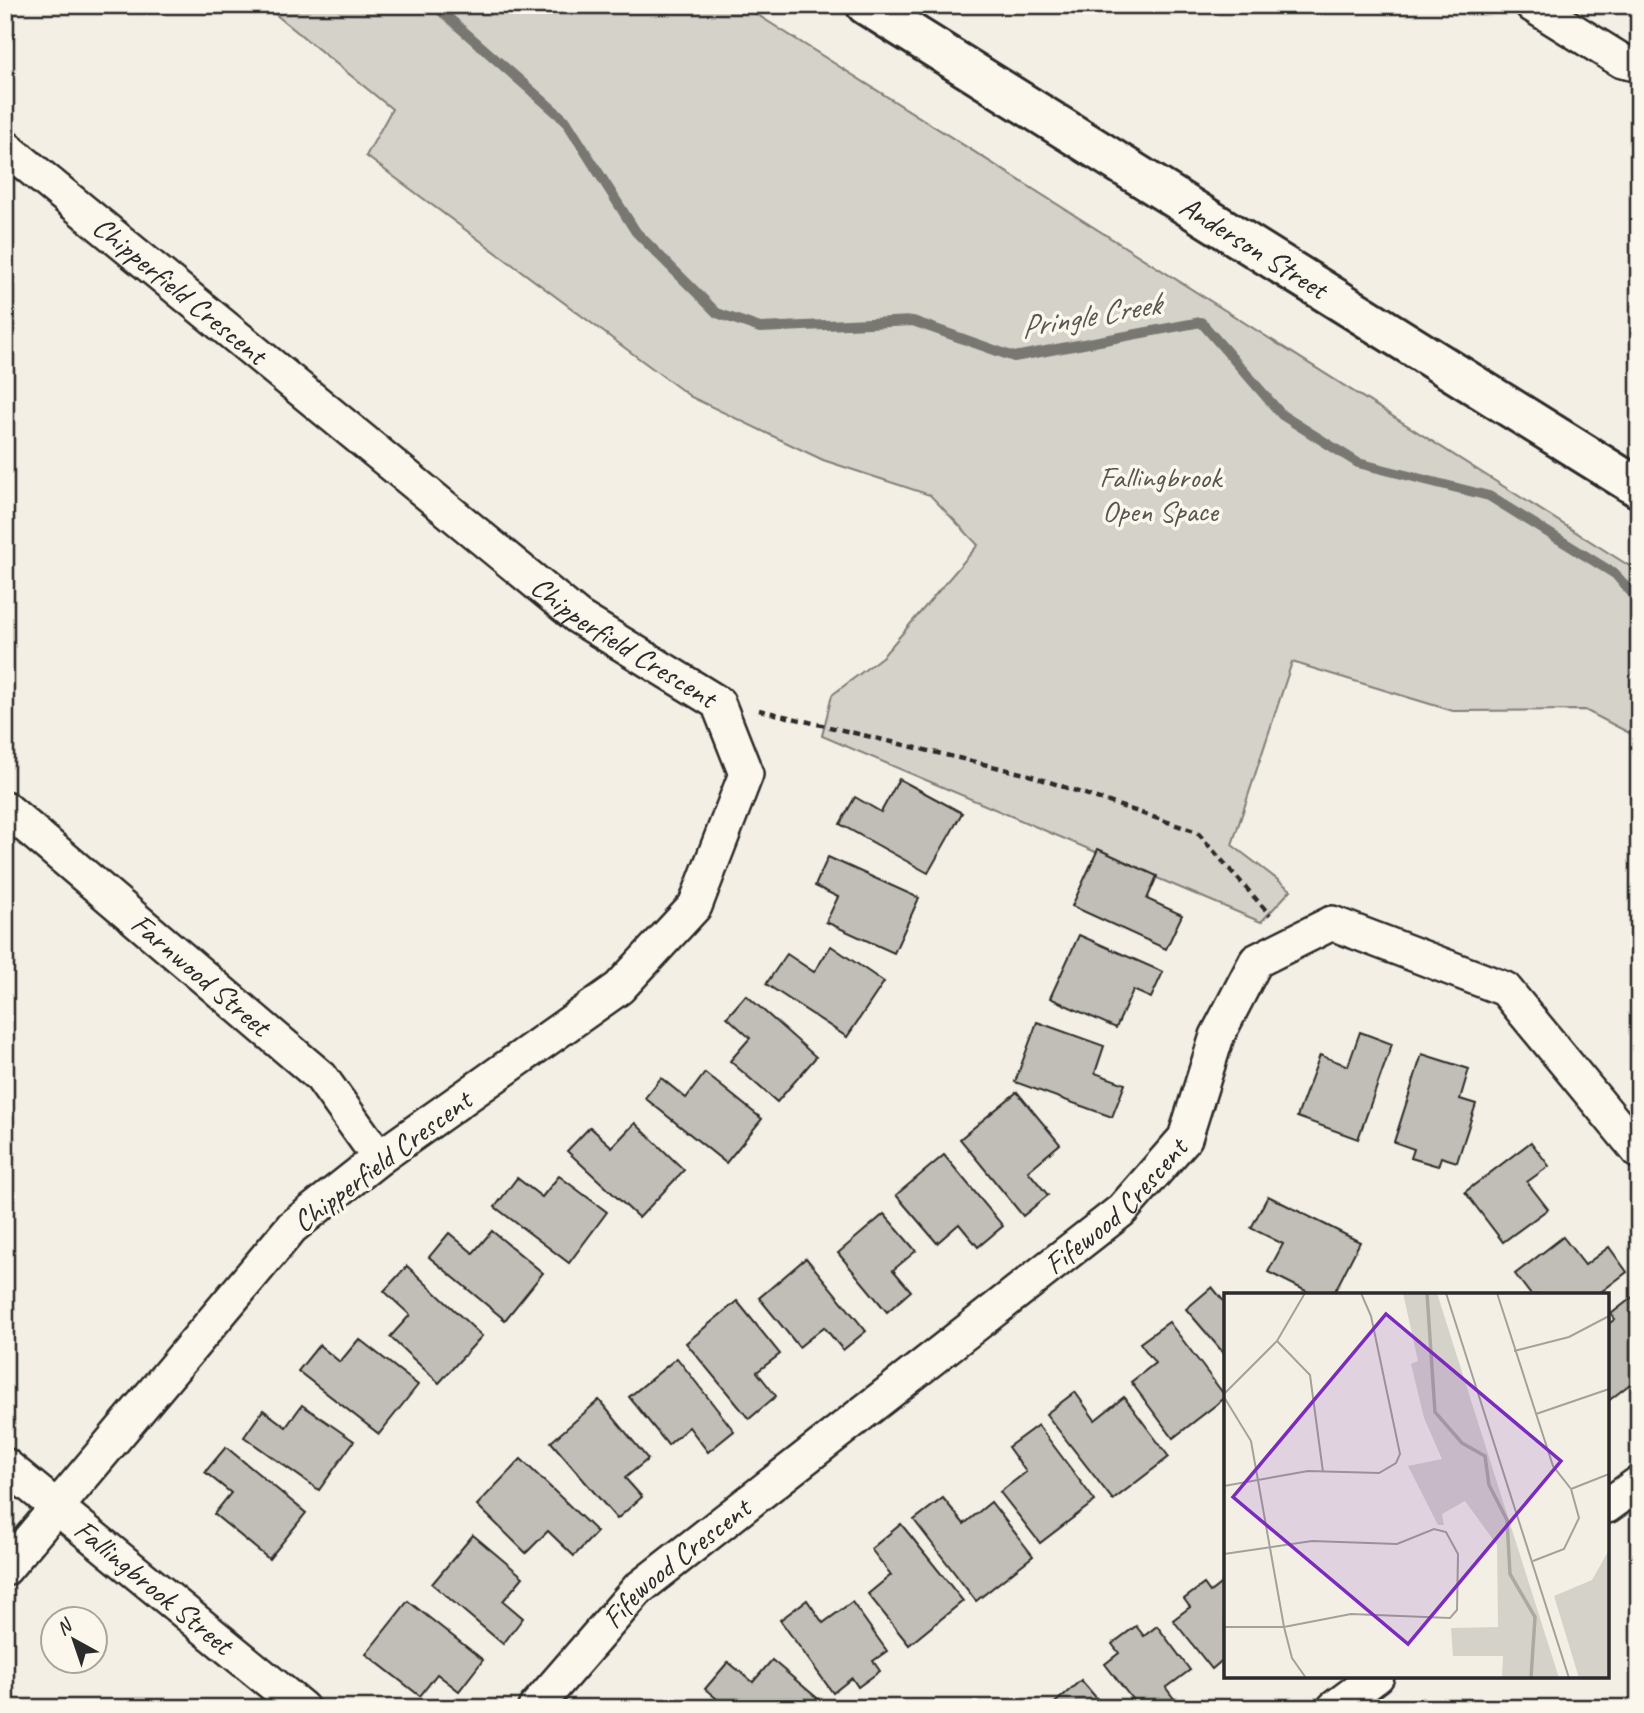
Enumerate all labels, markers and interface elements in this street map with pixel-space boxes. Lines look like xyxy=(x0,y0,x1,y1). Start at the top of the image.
street label: Anderson Street xyxy=(1173,187,1337,309)
street label: Chipperfield Crescent xyxy=(85,208,277,375)
water label: Pringle Creek xyxy=(1017,282,1169,348)
park label: Fallingbrook Open Space xyxy=(1099,458,1223,530)
street label: Chipperfield Crescent xyxy=(523,567,726,718)
street label: Farnwood Street xyxy=(123,905,280,1046)
street label: Chipperfield Crescent xyxy=(285,1080,481,1241)
street label: Fifewood Crescent xyxy=(1036,1128,1197,1283)
inset map xyxy=(1224,1293,1609,1678)
street label: Fifewood Crescent xyxy=(593,1487,760,1636)
street label: Fallingbrook Street xyxy=(67,1510,243,1665)
north arrow xyxy=(38,1604,108,1674)
text: N xyxy=(51,1613,78,1641)

